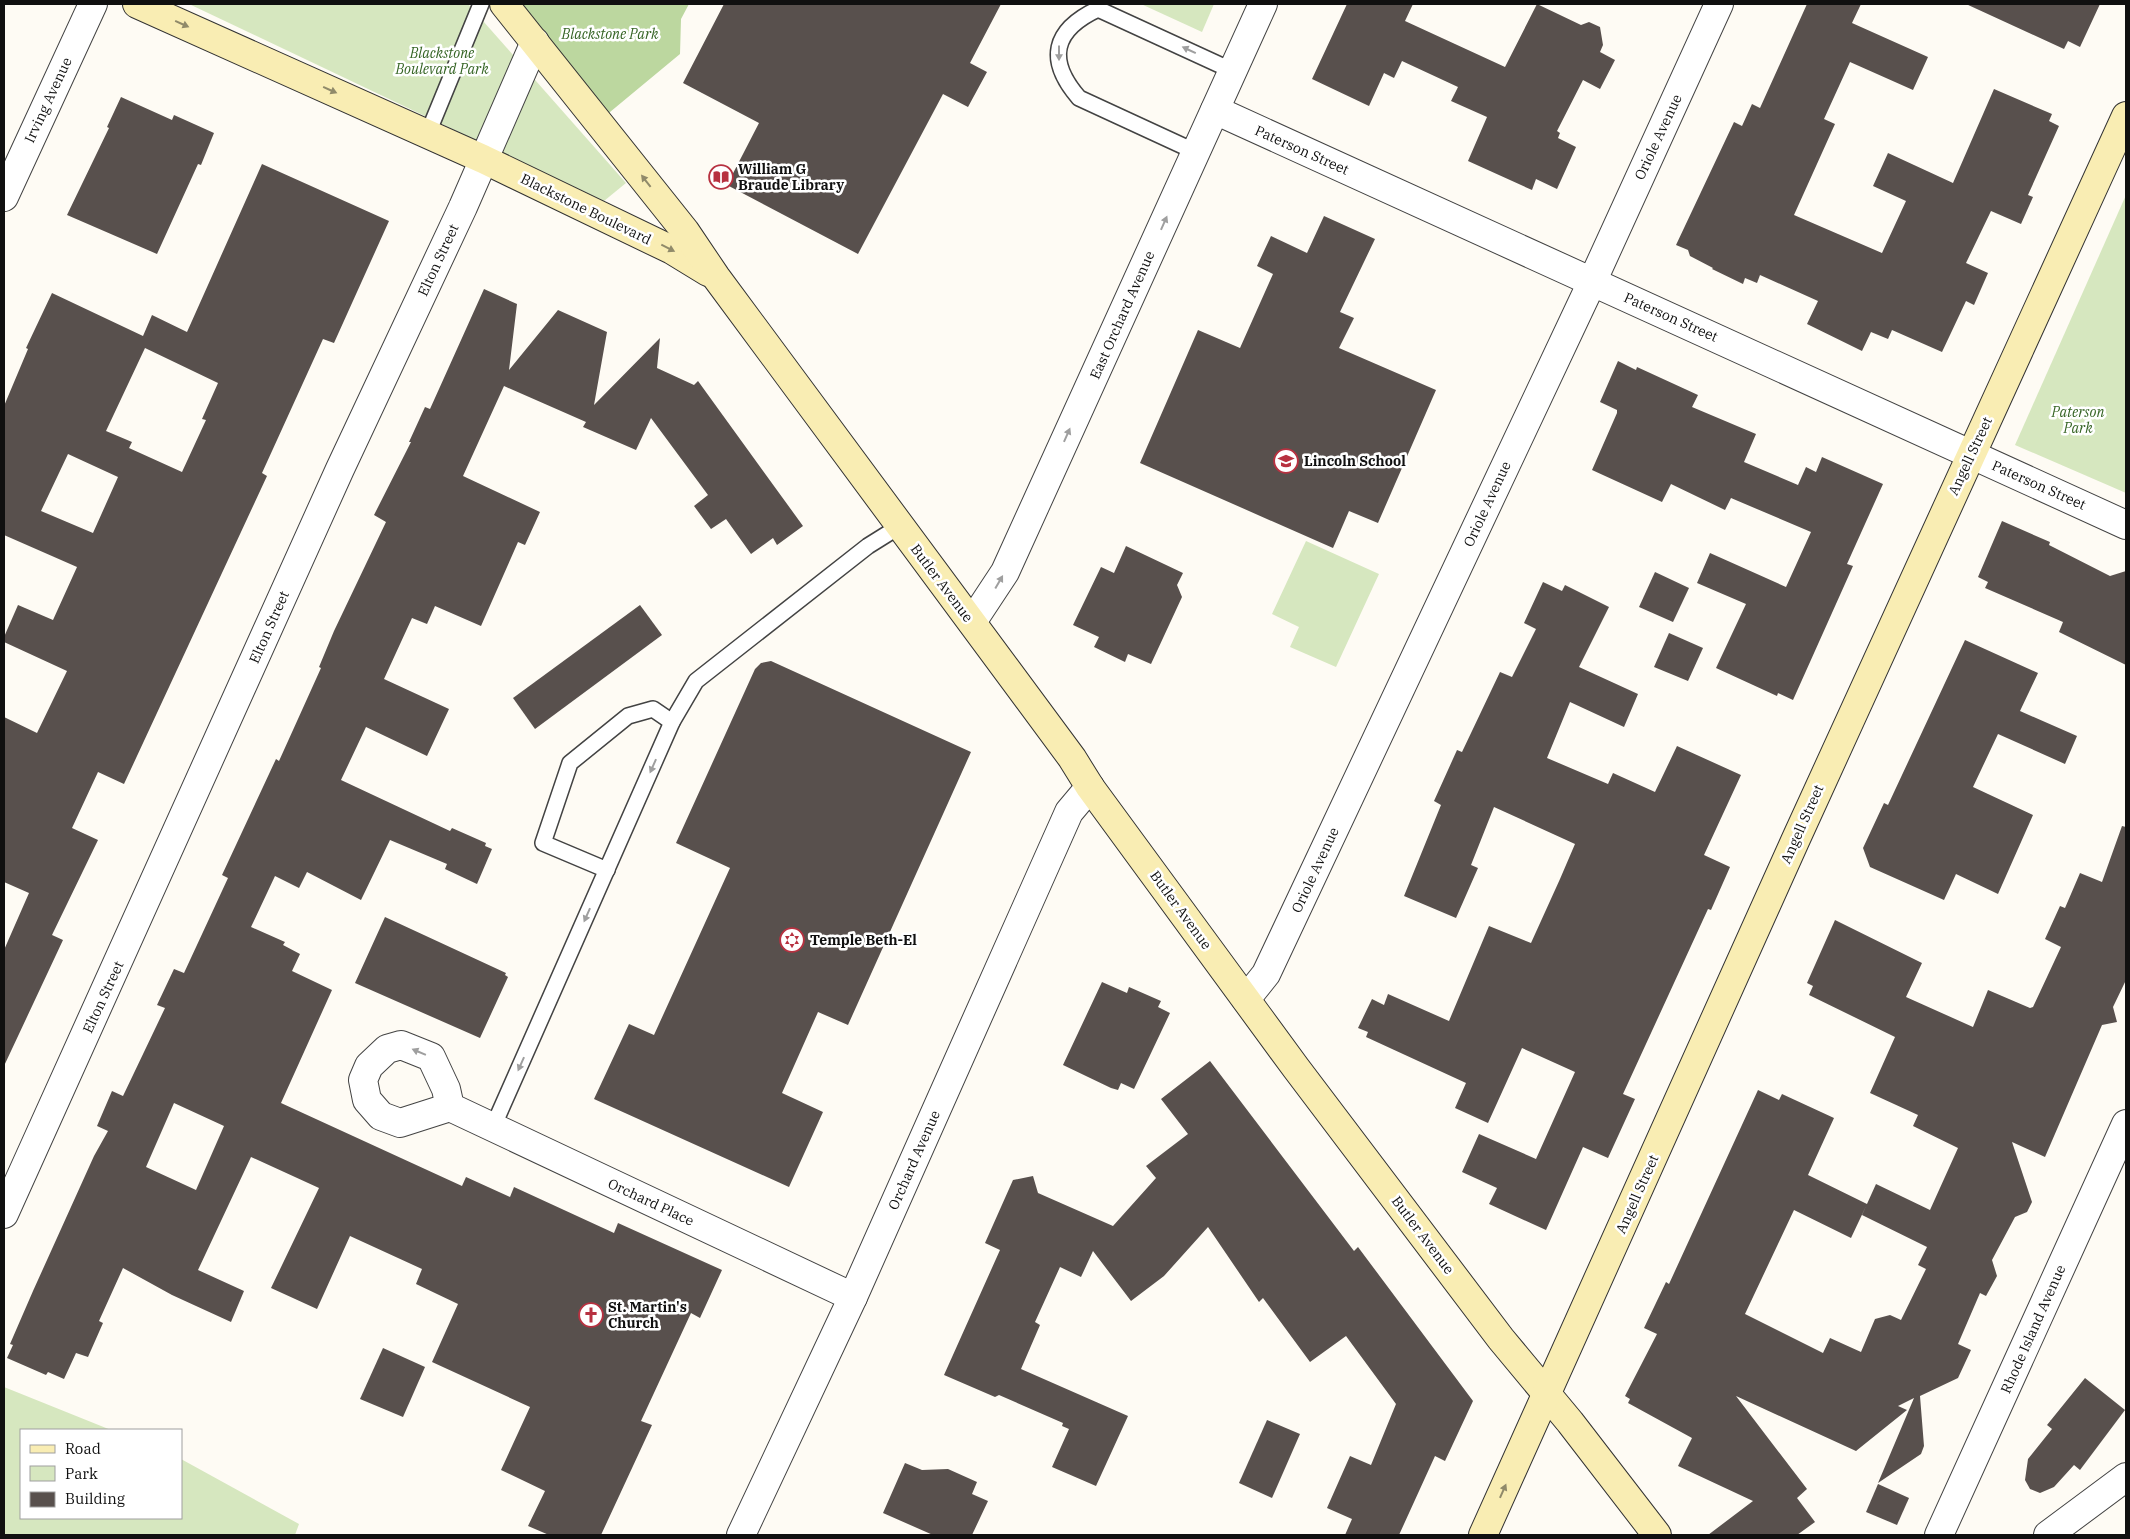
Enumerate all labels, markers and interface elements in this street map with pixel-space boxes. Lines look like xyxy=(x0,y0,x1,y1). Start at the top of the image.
one-way arrow xyxy=(175,20,189,28)
park label: Blackstone Park xyxy=(561,25,659,43)
park label: Blackstone Boulevard Park xyxy=(394,44,489,78)
one-way arrow xyxy=(1055,45,1063,61)
one-way arrow xyxy=(1182,46,1196,54)
street label: Irving Avenue xyxy=(20,54,76,146)
one-way arrow xyxy=(323,86,337,94)
street label: Oriole Avenue xyxy=(1630,91,1686,183)
street label: Paterson Street xyxy=(1252,121,1352,179)
place label: William G Braude Library xyxy=(738,160,844,194)
library icon: William G Braude Library xyxy=(708,164,734,190)
street label: Blackstone Boulevard xyxy=(518,170,655,249)
one-way arrow xyxy=(641,175,651,188)
one-way arrow xyxy=(1160,216,1168,230)
street label: Elton Street xyxy=(413,221,463,299)
one-way arrow xyxy=(660,244,675,252)
street label: East Orchard Avenue xyxy=(1086,248,1158,382)
street label: Paterson Street xyxy=(1621,288,1721,346)
park label: Paterson Park xyxy=(2051,403,2104,437)
street label: Angell Street xyxy=(1944,414,1996,498)
one-way arrow xyxy=(1064,428,1072,442)
school or university icon: Lincoln School xyxy=(1273,448,1299,474)
place label: Lincoln School xyxy=(1304,452,1406,470)
street label: Paterson Street xyxy=(1989,456,2089,514)
street label: Oriole Avenue xyxy=(1459,458,1515,550)
street label: Butler Avenue xyxy=(907,540,977,626)
one-way arrow xyxy=(995,575,1003,590)
street label: Elton Street xyxy=(245,588,293,666)
one-way arrow xyxy=(648,759,656,773)
street label: Angell Street xyxy=(1777,782,1827,866)
street label: Oriole Avenue xyxy=(1287,824,1343,916)
street label: Butler Avenue xyxy=(1146,867,1216,953)
one-way arrow xyxy=(582,908,590,922)
synagogue icon: Temple Beth-El xyxy=(779,927,805,953)
place label: Temple Beth-El xyxy=(810,931,917,949)
street label: Elton Street xyxy=(78,958,128,1036)
one-way arrow xyxy=(412,1047,426,1055)
one-way arrow xyxy=(517,1057,525,1071)
street label: Orchard Avenue xyxy=(884,1107,944,1213)
street label: Angell Street xyxy=(1612,1152,1662,1236)
street label: Orchard Place xyxy=(605,1174,697,1230)
street label: Butler Avenue xyxy=(1388,1192,1458,1278)
street label: Rhode Island Avenue xyxy=(1997,1262,2069,1396)
place label: St. Martin's Church xyxy=(608,1298,687,1332)
church icon: St. Martin's Church xyxy=(578,1302,604,1328)
legend xyxy=(20,1429,182,1519)
text: Road xyxy=(65,1439,101,1458)
text: Park xyxy=(65,1464,98,1483)
one-way arrow xyxy=(1499,1484,1507,1498)
text: Building xyxy=(65,1489,125,1508)

